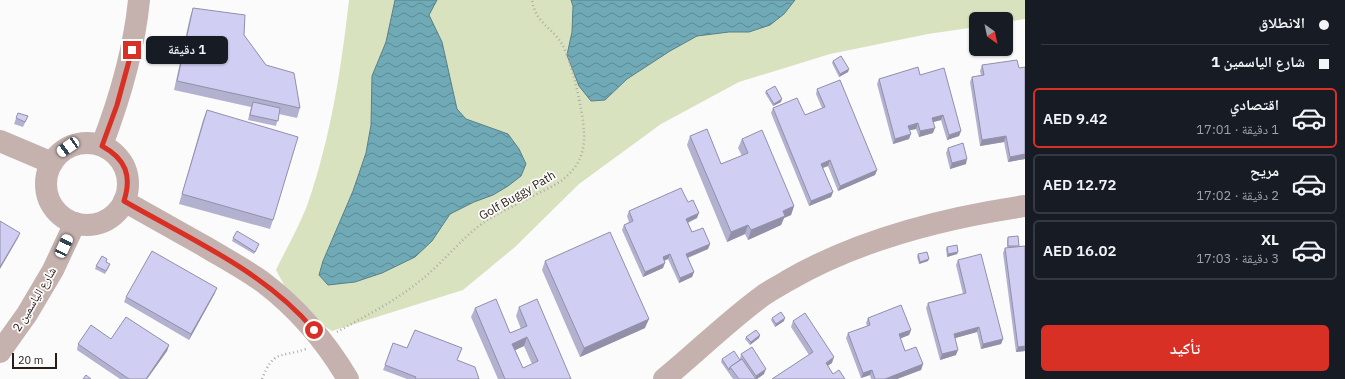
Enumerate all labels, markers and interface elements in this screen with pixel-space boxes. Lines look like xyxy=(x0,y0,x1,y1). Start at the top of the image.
north arrow xyxy=(969,12,1013,56)
map controls xyxy=(969,12,1013,56)
text: الانطلاق xyxy=(1259,13,1305,32)
callout: 1 دقيقة xyxy=(146,36,228,64)
route end xyxy=(123,41,141,59)
text: 1 دقيقة xyxy=(168,41,206,58)
text: شارع الياسمين 1 xyxy=(1211,52,1305,71)
text: اقتصادي xyxy=(1230,95,1279,114)
icon: car xyxy=(1291,100,1327,136)
text: AED 9.42 xyxy=(1043,109,1107,128)
text: 1 دقيقة · 17:01 xyxy=(1196,121,1279,138)
car xyxy=(55,135,81,159)
text: مريح xyxy=(1250,161,1279,180)
icon: car xyxy=(1291,166,1327,202)
street label: Golf Buggy Path xyxy=(476,167,558,223)
text: AED 12.72 xyxy=(1043,175,1116,194)
text: 2 دقيقة · 17:02 xyxy=(1196,187,1279,204)
text: XL xyxy=(1261,230,1279,249)
icon: car xyxy=(1291,232,1327,268)
car xyxy=(53,233,75,259)
text: AED 16.02 xyxy=(1043,241,1116,260)
text: 3 دقيقة · 17:03 xyxy=(1196,250,1279,267)
street label: شارع الياسمين 2 xyxy=(9,264,60,335)
route start xyxy=(305,321,323,339)
button: تأكيد xyxy=(1041,325,1329,371)
scale bar xyxy=(12,351,57,370)
text: 20 m xyxy=(18,353,43,367)

